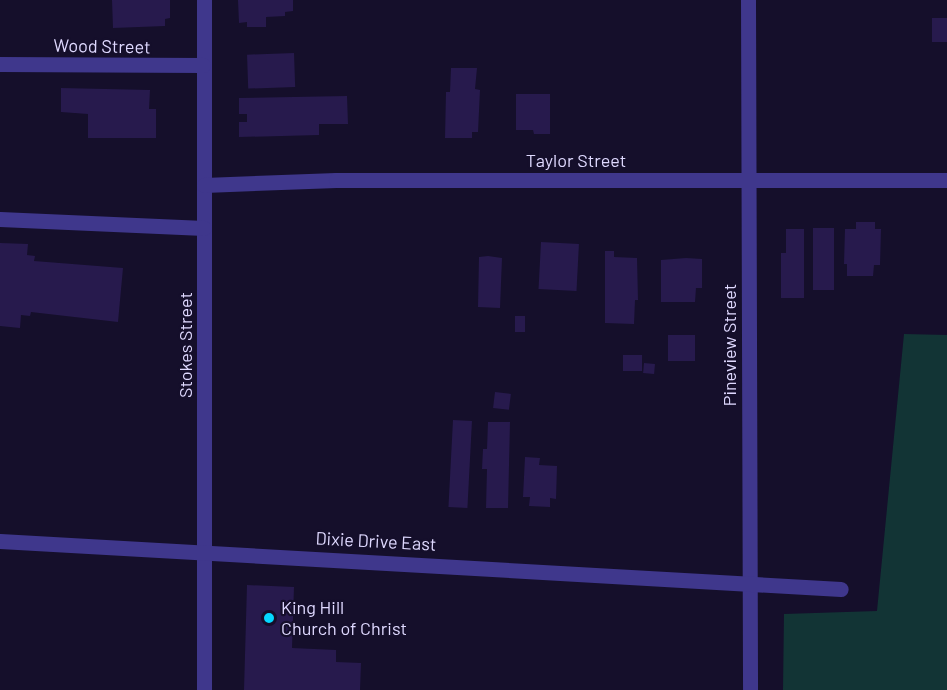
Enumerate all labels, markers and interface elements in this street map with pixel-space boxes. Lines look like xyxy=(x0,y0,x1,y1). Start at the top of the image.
street label: Wood Street xyxy=(53,34,151,58)
street label: Taylor Street xyxy=(526,149,626,171)
street label: Pineview Street xyxy=(718,284,740,406)
street label: Stokes Street xyxy=(174,292,196,398)
street label: Dixie Drive East xyxy=(315,527,437,555)
place label: King Hill Church of Christ xyxy=(281,597,407,640)
marker: King Hill Church of Christ xyxy=(262,611,276,625)

